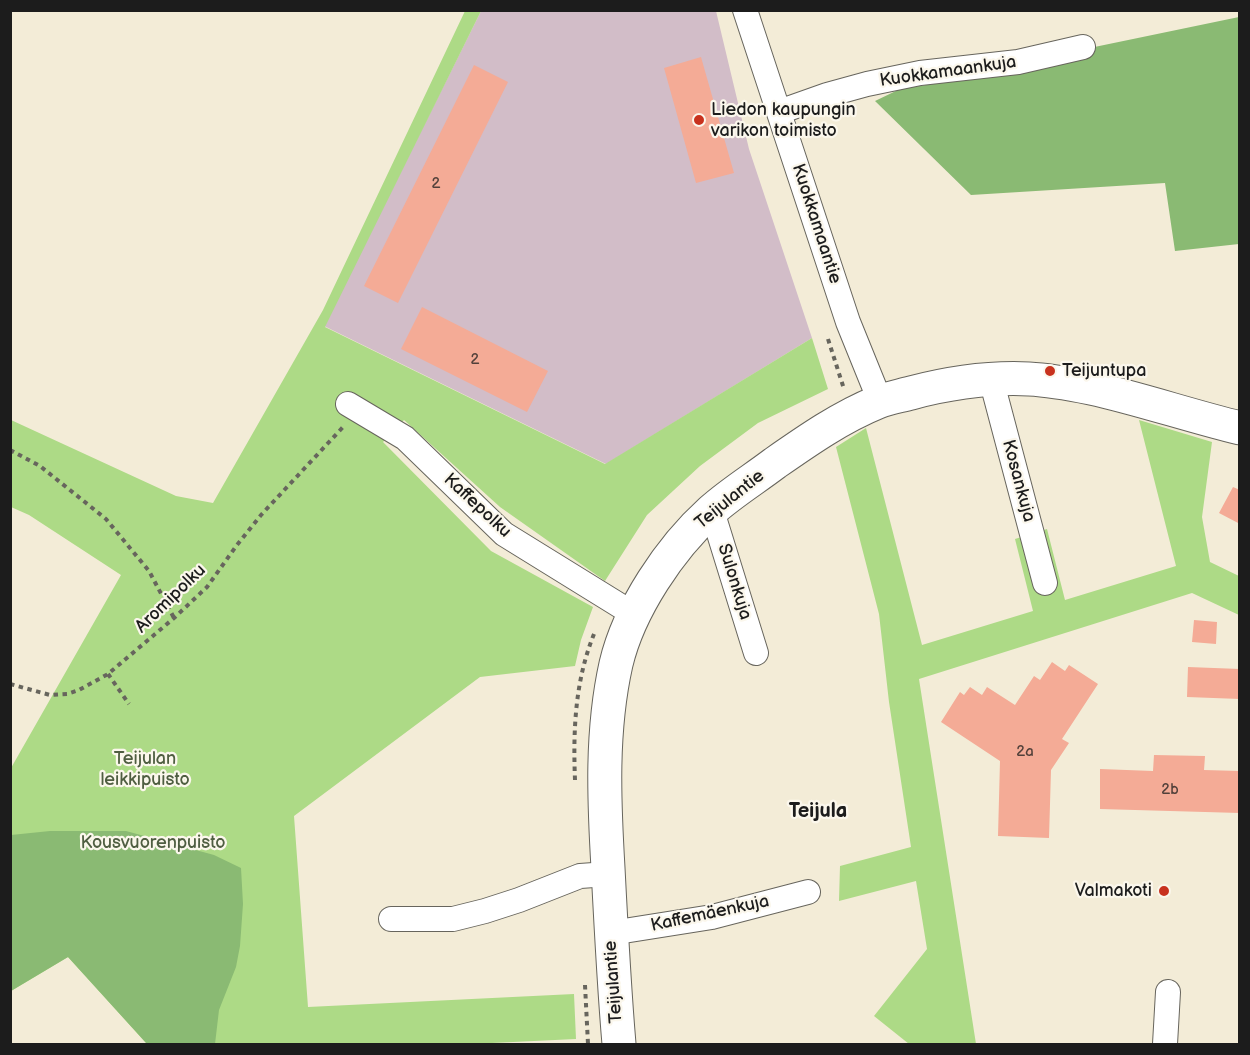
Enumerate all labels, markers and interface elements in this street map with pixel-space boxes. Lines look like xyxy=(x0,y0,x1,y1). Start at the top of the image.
street label: Kuokkamaankuja xyxy=(878,52,1018,92)
place label: Liedon kaupungin varikon toimisto xyxy=(711,99,856,142)
marker: Liedon kaupungin varikon toimisto xyxy=(692,113,706,127)
street label: Kuokkamaantie xyxy=(786,161,846,287)
house number: 2 xyxy=(432,175,440,193)
house number: 2 xyxy=(471,351,479,369)
place label: Teijuntupa xyxy=(1062,360,1146,382)
marker: Teijuntupa xyxy=(1043,364,1057,378)
street label: Kosankuja xyxy=(997,438,1039,524)
street label: Teijulantie xyxy=(691,466,769,534)
street label: Kaffepolku xyxy=(439,469,515,543)
street label: Sulonkuja xyxy=(712,541,756,623)
street label: Aromipolku xyxy=(131,560,211,638)
house number: 2a xyxy=(1016,743,1034,761)
park label: Teijulan leikkipuisto xyxy=(100,748,190,790)
house number: 2b xyxy=(1161,781,1179,799)
district label: Teijula xyxy=(789,800,847,824)
park label: Kousvuorenpuisto xyxy=(81,832,225,854)
place label: Valmakoti xyxy=(1075,880,1152,902)
marker: Valmakoti xyxy=(1157,884,1171,898)
street label: Kaffemäenkuja xyxy=(649,891,771,937)
street label: Teijulantie xyxy=(600,940,628,1024)

